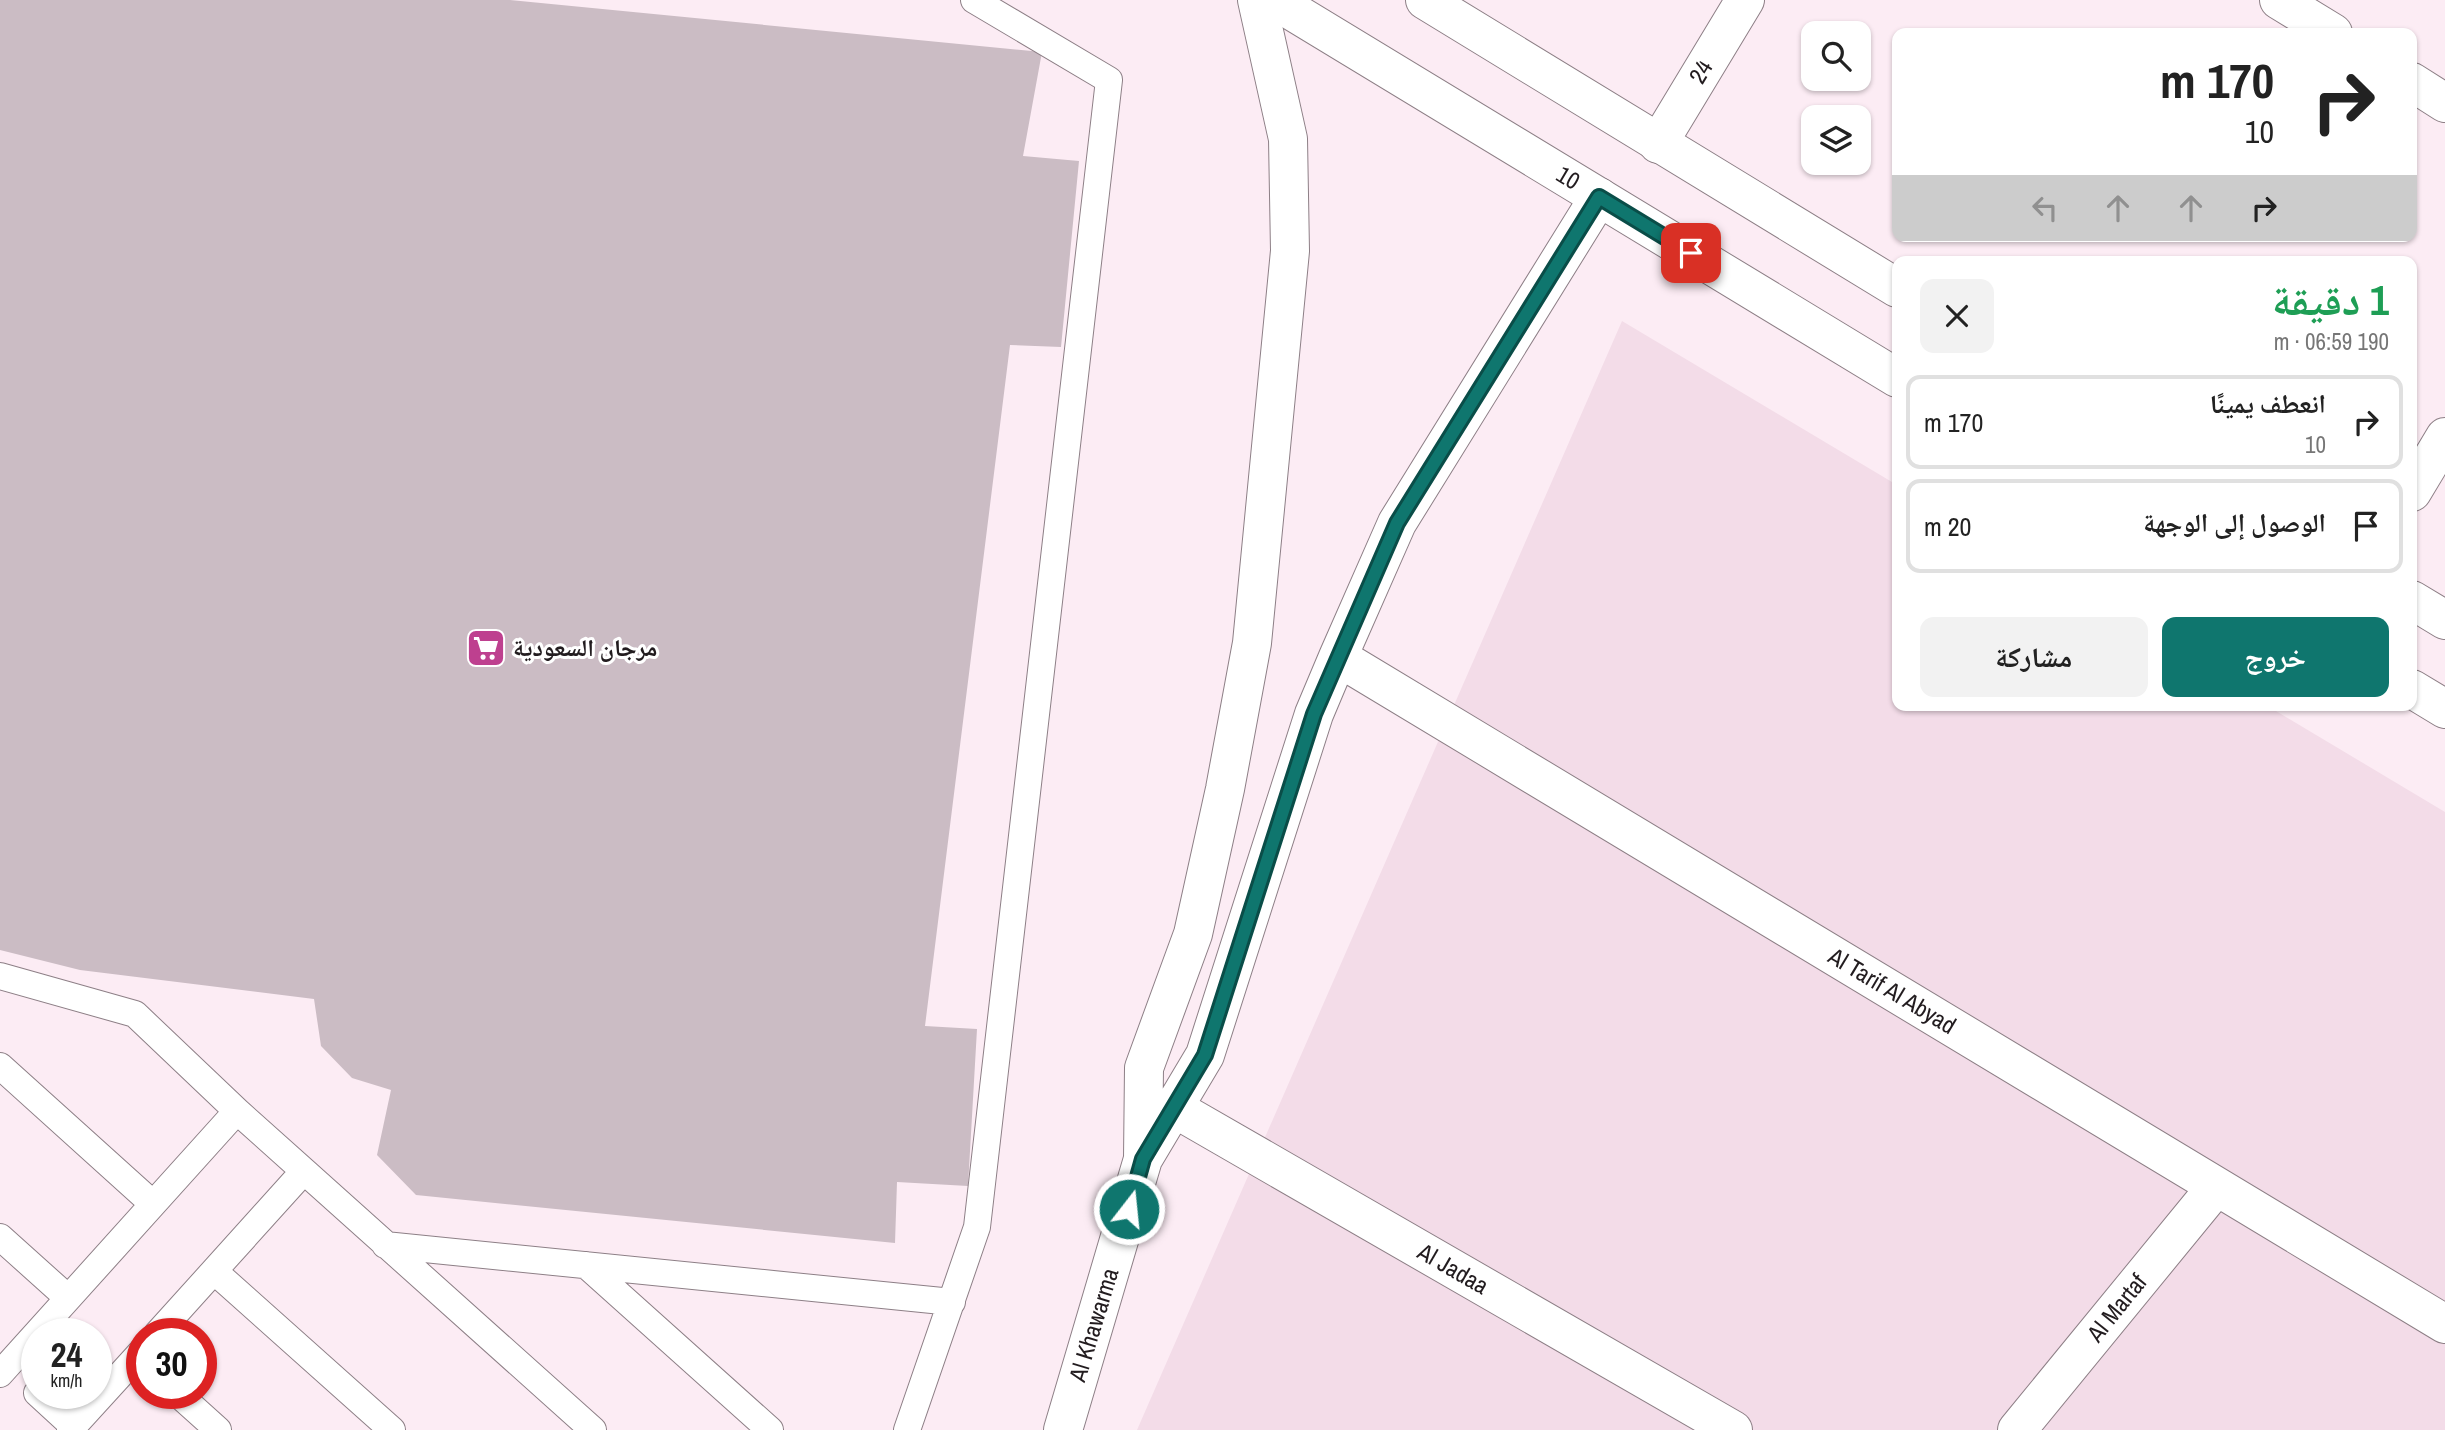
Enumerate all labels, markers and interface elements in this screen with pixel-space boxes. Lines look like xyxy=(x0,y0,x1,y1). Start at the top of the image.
map controls xyxy=(1801,21,1871,175)
button: search xyxy=(1801,21,1871,91)
text: 170 m xyxy=(2160,47,2274,113)
street label: 24 xyxy=(1681,54,1720,89)
icon: right xyxy=(2298,56,2389,147)
button: layers xyxy=(1801,105,1871,175)
text: 10 xyxy=(2245,110,2274,153)
street label: 10 xyxy=(1551,158,1586,196)
icon: left xyxy=(2026,189,2064,227)
icon: ahead xyxy=(2099,189,2137,227)
icon: ahead xyxy=(2172,189,2210,227)
icon: right xyxy=(2245,189,2283,227)
pin xyxy=(1661,223,1721,283)
icon: arrive xyxy=(1672,234,1710,272)
text: 1 دقيقة xyxy=(2272,272,2389,328)
button: close xyxy=(1920,279,1994,353)
text: 190 m · 06:59 xyxy=(2274,326,2389,357)
text: انعطف يمينًا xyxy=(2210,386,2326,421)
icon: right xyxy=(2347,403,2385,441)
text: 170 m xyxy=(1924,405,1983,440)
text: 10 xyxy=(2305,429,2326,460)
text: الوصول إلى الوجهة xyxy=(2143,505,2326,540)
icon: arrive xyxy=(2347,507,2385,545)
text: 20 m xyxy=(1924,509,1971,544)
button: مشاركة xyxy=(1920,617,2148,697)
button: خروج xyxy=(2162,617,2389,697)
supermarket icon: مرجان السعودية xyxy=(465,627,507,669)
place label: مرجان السعودية xyxy=(513,631,657,663)
street label: Al Tarif Al Abyad xyxy=(1822,939,1962,1041)
position arrow xyxy=(1092,1172,1166,1246)
street label: Al Jadaa xyxy=(1411,1235,1495,1301)
street label: Al Khawarma xyxy=(1060,1264,1125,1386)
street label: Al Martaf xyxy=(2078,1266,2154,1349)
speed limit sign: 30 xyxy=(126,1318,217,1409)
text: 24 xyxy=(51,1331,82,1378)
text: km/h xyxy=(51,1368,83,1393)

